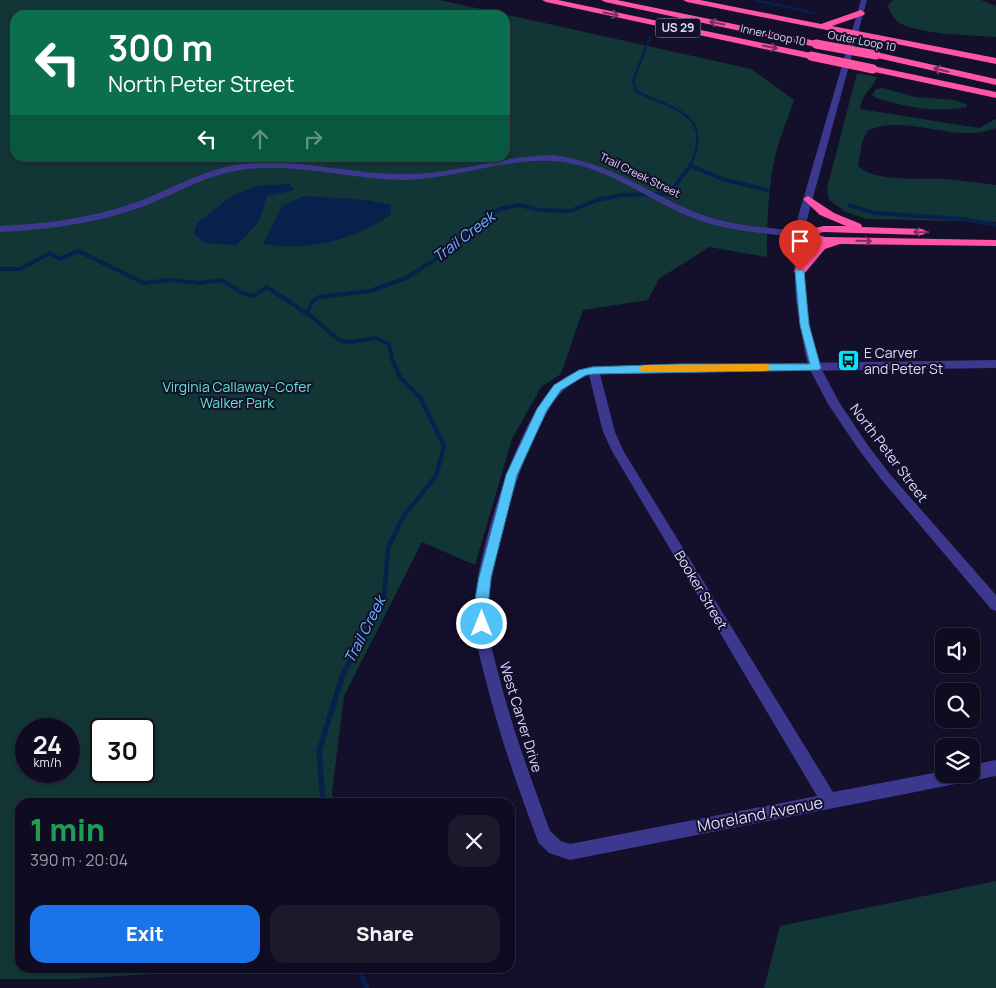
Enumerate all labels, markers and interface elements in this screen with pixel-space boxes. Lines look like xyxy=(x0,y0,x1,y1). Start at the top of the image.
one-way arrow xyxy=(602,9,618,19)
road number: US 29 xyxy=(656,18,700,38)
one-way arrow xyxy=(710,18,726,27)
street label: Inner Loop 10 xyxy=(739,20,807,49)
text: 300 m xyxy=(108,24,213,72)
street label: Outer Loop 10 xyxy=(826,27,898,55)
icon: left xyxy=(25,30,90,95)
one-way arrow xyxy=(761,43,777,52)
one-way arrow xyxy=(933,65,949,74)
text: North Peter Street xyxy=(108,69,295,99)
icon: left xyxy=(193,125,221,153)
icon: ahead xyxy=(246,125,274,153)
icon: right xyxy=(299,125,327,153)
street label: Trail Creek Street xyxy=(597,149,683,201)
water label: Trail Creek xyxy=(428,205,501,267)
pin xyxy=(779,220,821,271)
icon: arrive xyxy=(786,227,814,255)
one-way arrow xyxy=(914,227,930,237)
one-way arrow xyxy=(856,236,872,246)
place label: E Carver and Peter St xyxy=(864,343,944,378)
bus stop icon: E Carver and Peter St xyxy=(836,349,860,373)
park label: Virginia Callaway-Cofer Walker Park xyxy=(163,377,311,412)
street label: North Peter Street xyxy=(846,400,933,506)
street label: Booker Street xyxy=(670,547,733,633)
water label: Trail Creek xyxy=(339,590,392,667)
position arrow xyxy=(455,597,507,649)
map controls xyxy=(935,628,980,783)
button: sound xyxy=(935,628,980,673)
street label: West Carver Drive xyxy=(496,659,547,774)
button: search xyxy=(935,683,980,728)
speed limit sign: 30 xyxy=(90,718,155,783)
text: 24 xyxy=(33,727,62,762)
button: layers xyxy=(935,738,980,783)
text: km/h xyxy=(34,754,61,771)
street label: Moreland Avenue xyxy=(695,791,825,837)
text: 1 min xyxy=(30,809,105,850)
button: close xyxy=(448,815,500,867)
text: 390 m · 20:04 xyxy=(30,849,128,871)
button: Exit xyxy=(30,905,260,963)
button: Share xyxy=(270,905,500,963)

